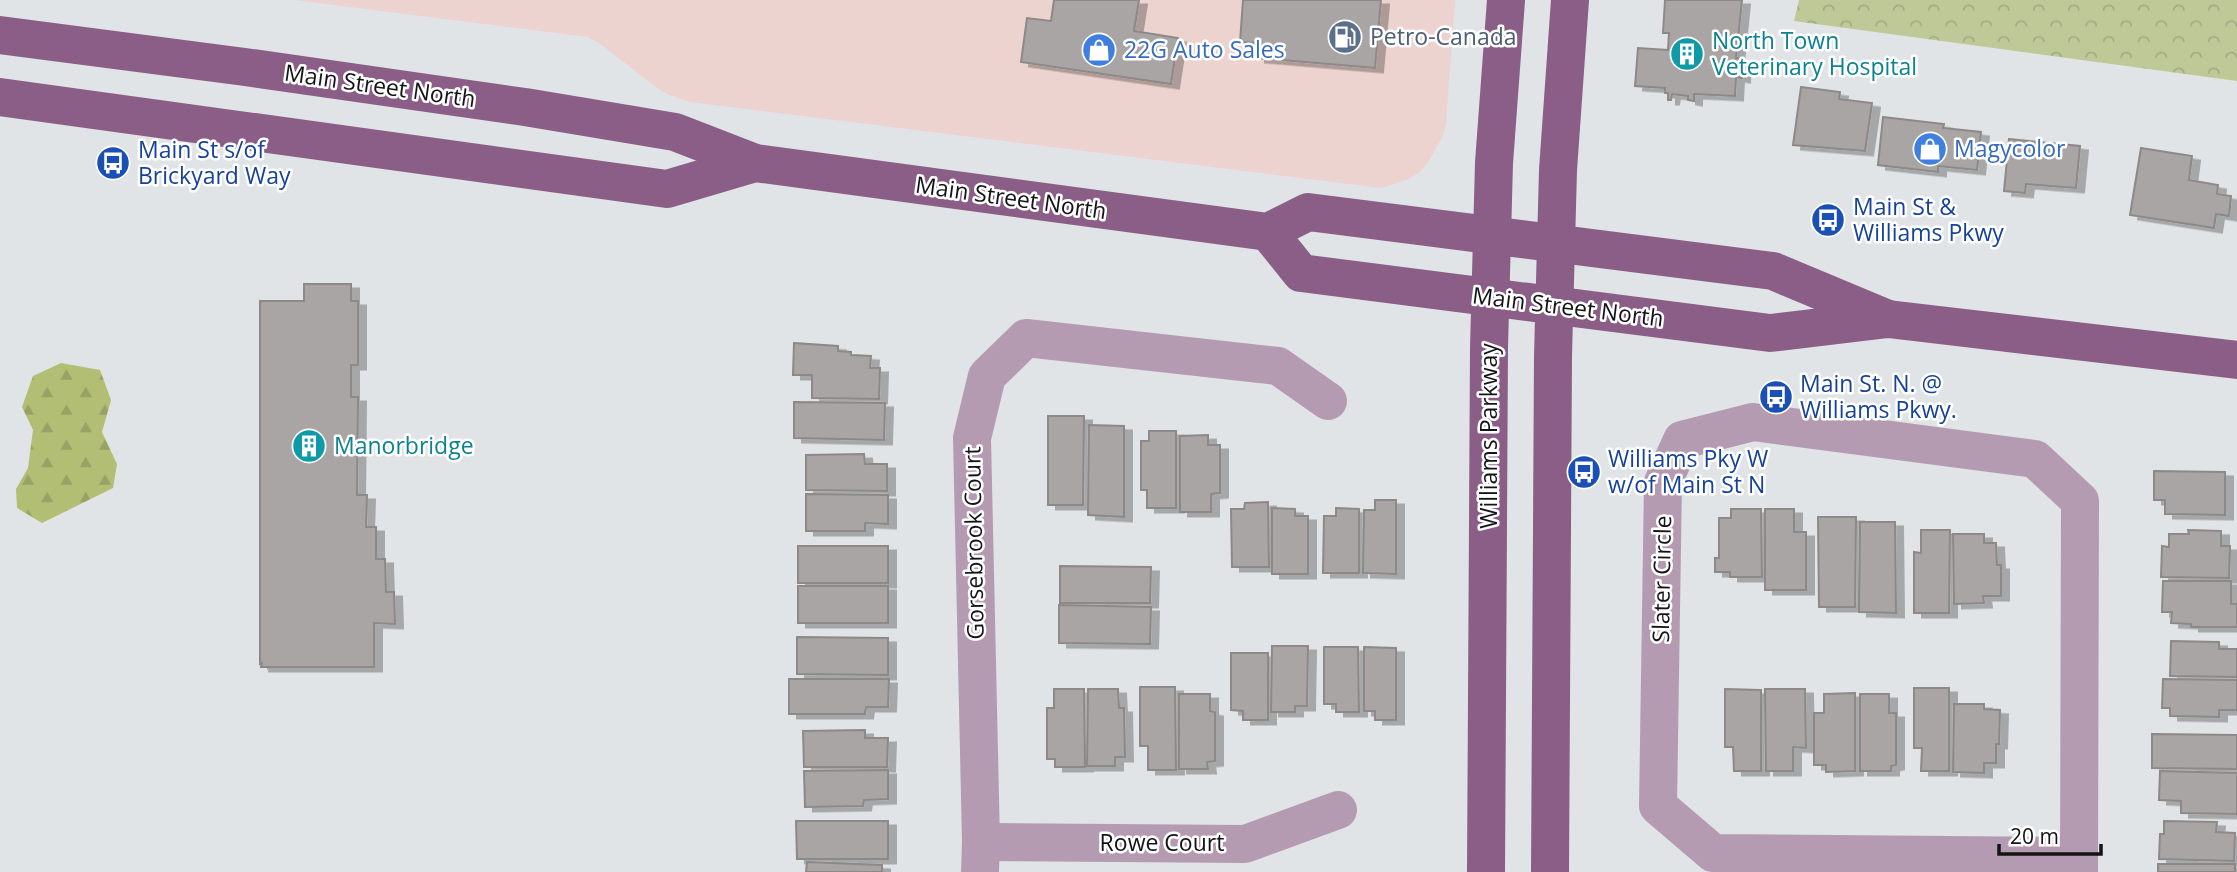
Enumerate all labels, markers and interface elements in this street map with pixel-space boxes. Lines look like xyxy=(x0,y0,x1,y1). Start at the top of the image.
fuel station icon: Petro-Canada xyxy=(1326,18,1364,56)
place label: Petro-Canada xyxy=(1370,20,1517,52)
place label: North Town Veterinary Hospital xyxy=(1712,24,1917,82)
shop icon: 22G Auto Sales xyxy=(1080,31,1118,69)
place label: 22G Auto Sales xyxy=(1124,33,1285,65)
building icon: North Town Veterinary Hospital xyxy=(1668,35,1706,73)
street label: Main Street North xyxy=(283,56,478,114)
shop icon: Magycolor xyxy=(1911,130,1949,168)
place label: Magycolor xyxy=(1954,132,2066,164)
place label: Main St s/of Brickyard Way xyxy=(138,133,291,191)
bus stop icon: Main St s/of Brickyard Way xyxy=(94,144,132,182)
street label: Main Street North xyxy=(914,168,1109,226)
place label: Main St & Williams Pkwy xyxy=(1853,190,2004,248)
bus stop icon: Main St & Williams Pkwy xyxy=(1809,201,1847,239)
street label: Main Street North xyxy=(1471,278,1666,334)
street label: Williams Parkway xyxy=(1472,343,1504,529)
place label: Main St. N. @ Williams Pkwy. xyxy=(1800,367,1957,425)
bus stop icon: Main St. N. @ Williams Pkwy. xyxy=(1757,378,1795,416)
building icon: Manorbridge xyxy=(290,427,328,465)
place label: Manorbridge xyxy=(334,429,474,461)
place label: Williams Pky W w/of Main St N xyxy=(1608,442,1768,500)
street label: Gorsebrook Court xyxy=(955,446,991,640)
bus stop icon: Williams Pky W w/of Main St N xyxy=(1565,453,1603,491)
street label: Slater Circle xyxy=(1644,515,1678,643)
scale bar xyxy=(1999,812,2100,856)
text: 20 m xyxy=(2010,822,2059,850)
street label: Rowe Court xyxy=(1100,826,1224,858)

